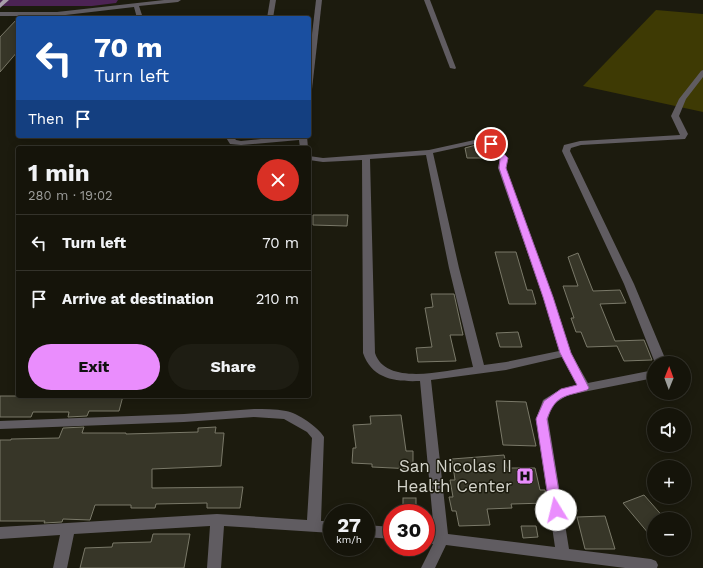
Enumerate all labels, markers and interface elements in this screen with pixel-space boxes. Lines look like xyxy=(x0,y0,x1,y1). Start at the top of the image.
text: 70 m xyxy=(94,31,163,64)
icon: left xyxy=(28,32,80,84)
text: Turn left xyxy=(94,65,169,86)
icon: arrive xyxy=(72,108,94,130)
text: Then xyxy=(28,110,64,128)
pin xyxy=(474,127,508,161)
icon: arrive xyxy=(480,133,502,155)
text: 1 min xyxy=(28,159,90,187)
button: close xyxy=(257,159,299,201)
text: 280 m · 19:02 xyxy=(28,188,113,203)
icon: left xyxy=(28,232,50,254)
text: Turn left xyxy=(62,234,126,252)
text: 70 m xyxy=(262,234,299,252)
icon: arrive xyxy=(28,288,50,310)
text: Arrive at destination xyxy=(62,290,214,308)
text: 210 m xyxy=(256,290,299,308)
button: Exit xyxy=(28,344,160,390)
button: Share xyxy=(168,344,299,390)
north arrow xyxy=(647,356,691,400)
map controls xyxy=(647,356,691,556)
button: sound xyxy=(647,408,691,452)
place label: San Nicolas II Health Center xyxy=(396,456,512,496)
button: + xyxy=(647,460,691,504)
hospital icon: San Nicolas II Health Center xyxy=(515,466,535,486)
position arrow xyxy=(535,489,577,531)
speed limit sign: 30 xyxy=(383,504,435,556)
button: − xyxy=(647,512,691,556)
text: 27 xyxy=(337,513,361,537)
text: km/h xyxy=(336,534,362,545)

